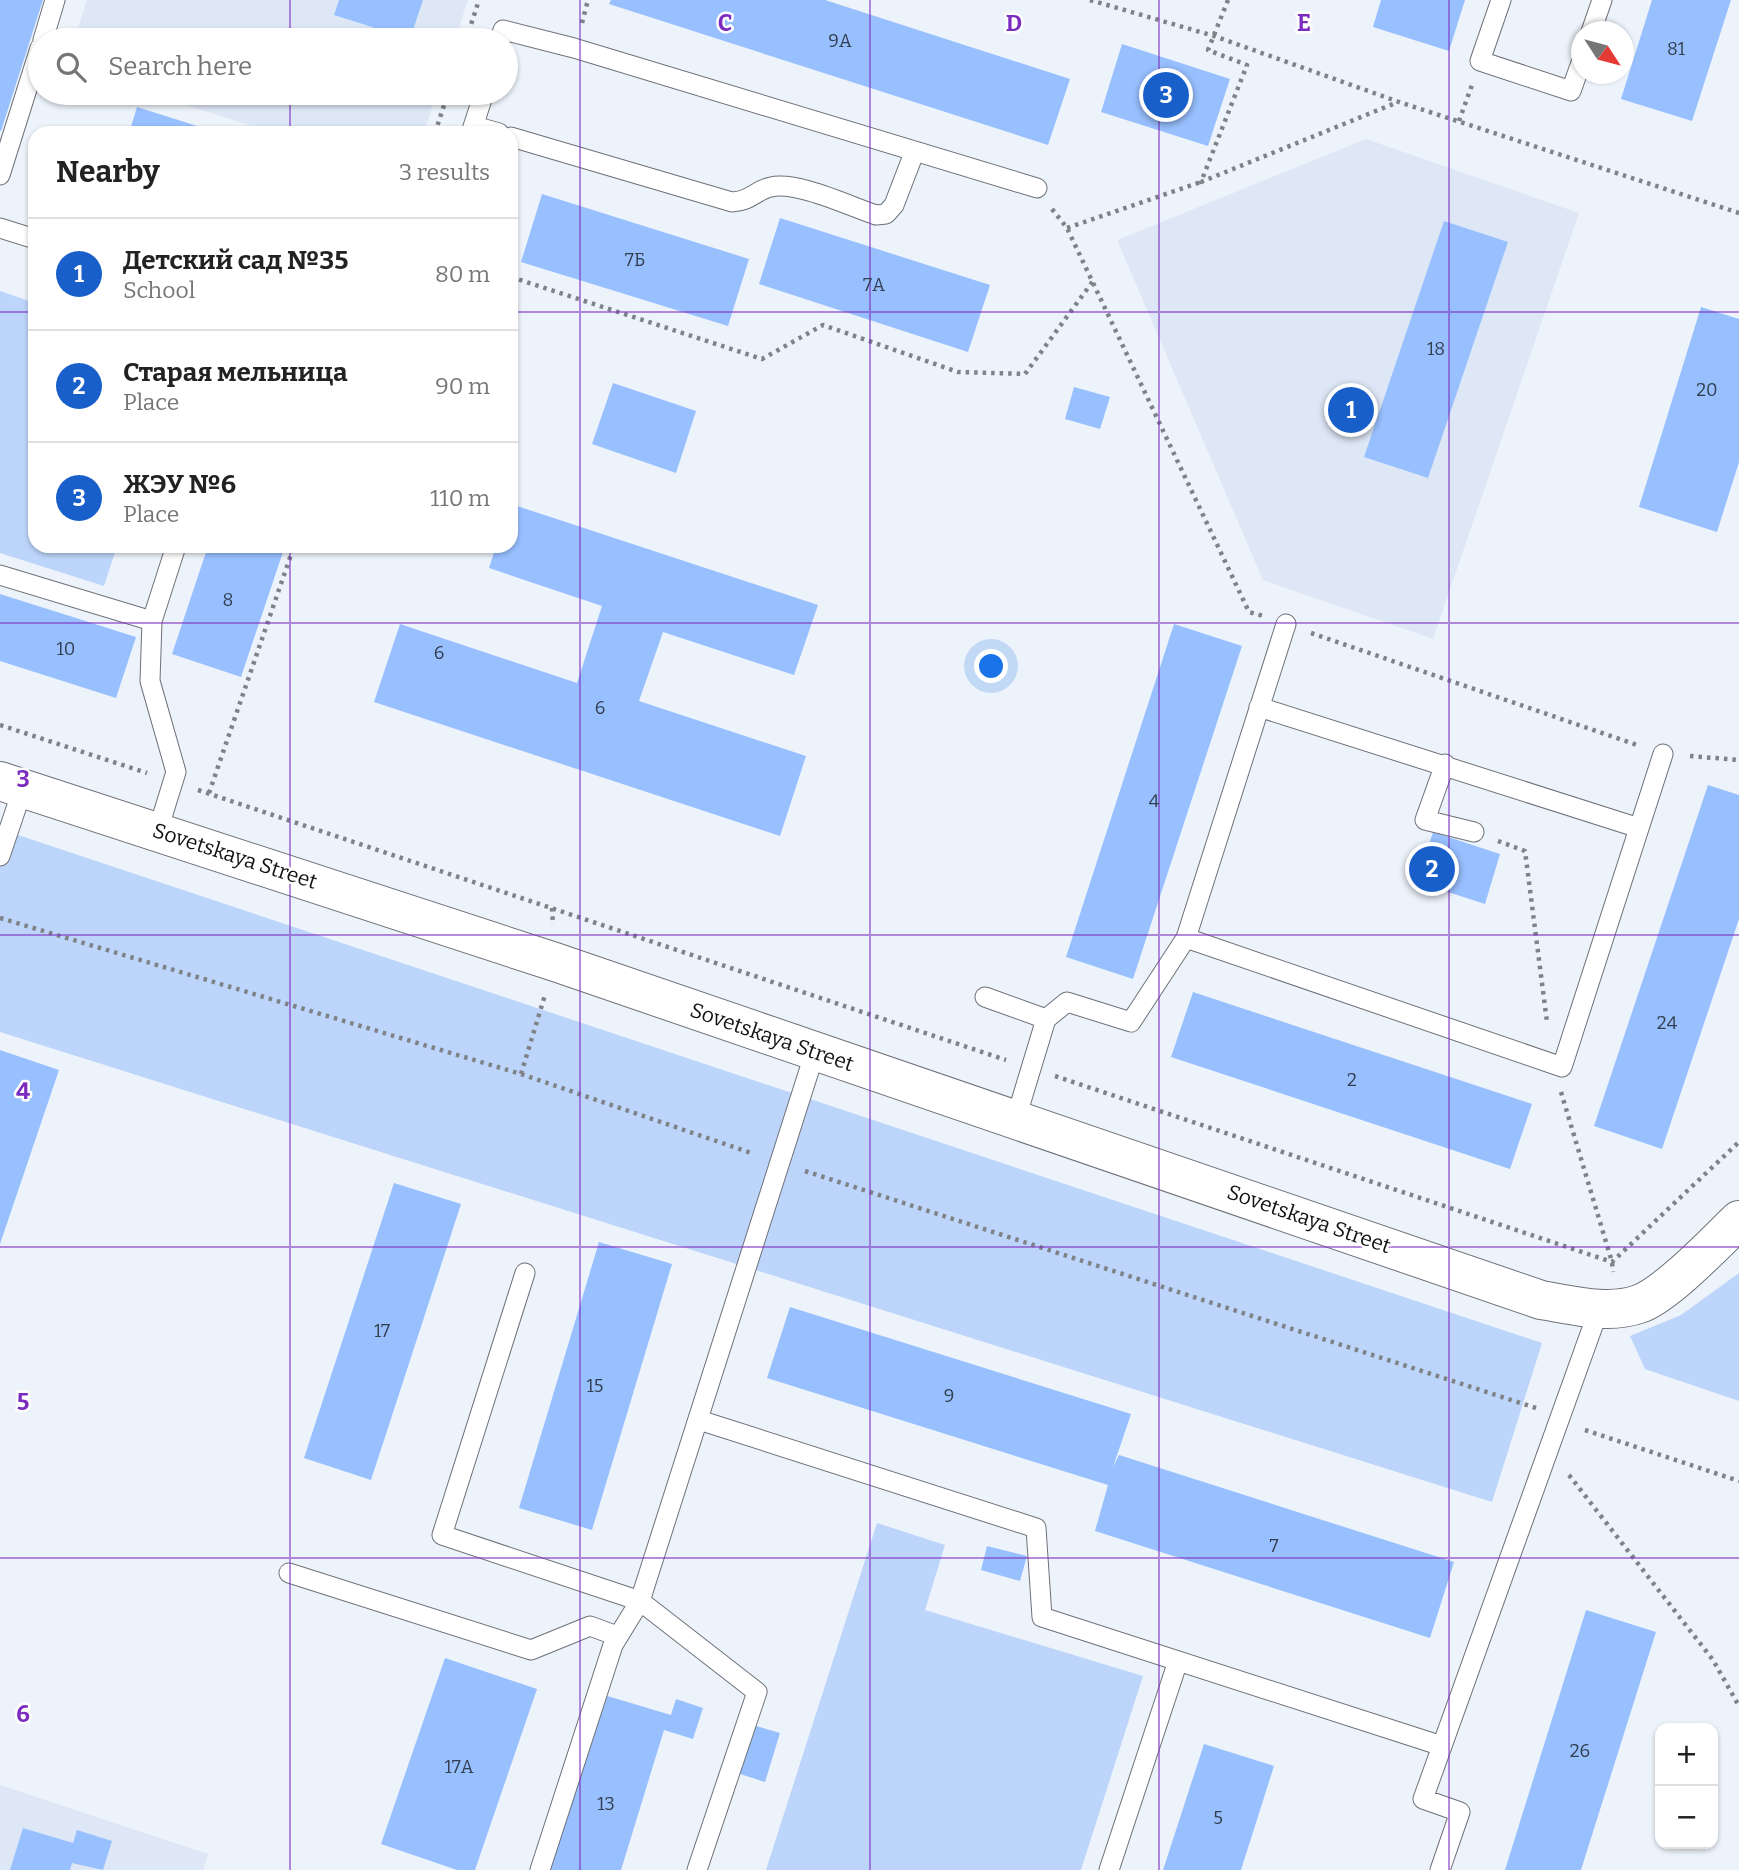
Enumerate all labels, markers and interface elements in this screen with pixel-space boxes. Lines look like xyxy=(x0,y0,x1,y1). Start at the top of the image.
text: C xyxy=(718,9,732,37)
text: D xyxy=(1006,9,1022,37)
text: E xyxy=(1297,9,1311,37)
north arrow xyxy=(1571,21,1634,84)
search box xyxy=(28,28,518,105)
house number: 9А xyxy=(828,30,852,52)
house number: 81 xyxy=(1667,38,1686,60)
icon: search xyxy=(52,48,90,86)
text: Search here xyxy=(108,51,252,82)
pin: 3 xyxy=(1143,69,1189,121)
text: Nearby xyxy=(56,154,160,190)
text: 3 results xyxy=(399,158,490,186)
text: Детский сад №35 xyxy=(123,245,349,276)
house number: 7Б xyxy=(625,249,645,271)
text: 1 xyxy=(74,260,84,288)
text: 80 m xyxy=(435,260,490,288)
house number: 7А xyxy=(863,274,885,296)
text: School xyxy=(123,276,195,304)
house number: 18 xyxy=(1427,338,1445,360)
text: Старая мельница xyxy=(123,357,348,388)
text: 2 xyxy=(73,372,85,400)
text: 90 m xyxy=(435,372,490,400)
house number: 20 xyxy=(1696,379,1718,401)
pin: 1 xyxy=(1328,384,1374,436)
text: Place xyxy=(123,388,179,416)
text: ЖЭУ №6 xyxy=(123,469,236,500)
text: 3 xyxy=(72,484,86,512)
text: 110 m xyxy=(430,484,490,512)
text: Place xyxy=(123,500,179,528)
house number: 8 xyxy=(223,589,233,611)
house number: 10 xyxy=(57,638,75,660)
house number: 6 xyxy=(434,642,444,664)
your location xyxy=(974,649,1008,683)
house number: 6 xyxy=(595,697,605,719)
text: 3 xyxy=(16,765,30,793)
house number: 4 xyxy=(1149,790,1160,812)
street label: Sovetskaya Street xyxy=(149,817,321,895)
pin: 2 xyxy=(1409,843,1455,895)
street label: Sovetskaya Street xyxy=(687,997,858,1077)
house number: 24 xyxy=(1657,1012,1678,1034)
house number: 2 xyxy=(1347,1069,1357,1091)
text: 4 xyxy=(16,1077,30,1105)
street label: Sovetskaya Street xyxy=(1224,1179,1395,1259)
house number: 17 xyxy=(374,1320,390,1342)
house number: 15 xyxy=(587,1375,603,1397)
house number: 9 xyxy=(944,1385,954,1407)
text: 5 xyxy=(17,1388,29,1416)
house number: 7 xyxy=(1269,1535,1279,1557)
text: 6 xyxy=(16,1700,30,1728)
map controls xyxy=(1655,1723,1718,1849)
button: + xyxy=(1655,1723,1718,1786)
house number: 26 xyxy=(1570,1740,1590,1762)
house number: 17А xyxy=(445,1756,474,1778)
button: − xyxy=(1655,1786,1718,1849)
house number: 13 xyxy=(597,1793,615,1815)
house number: 5 xyxy=(1213,1807,1223,1829)

